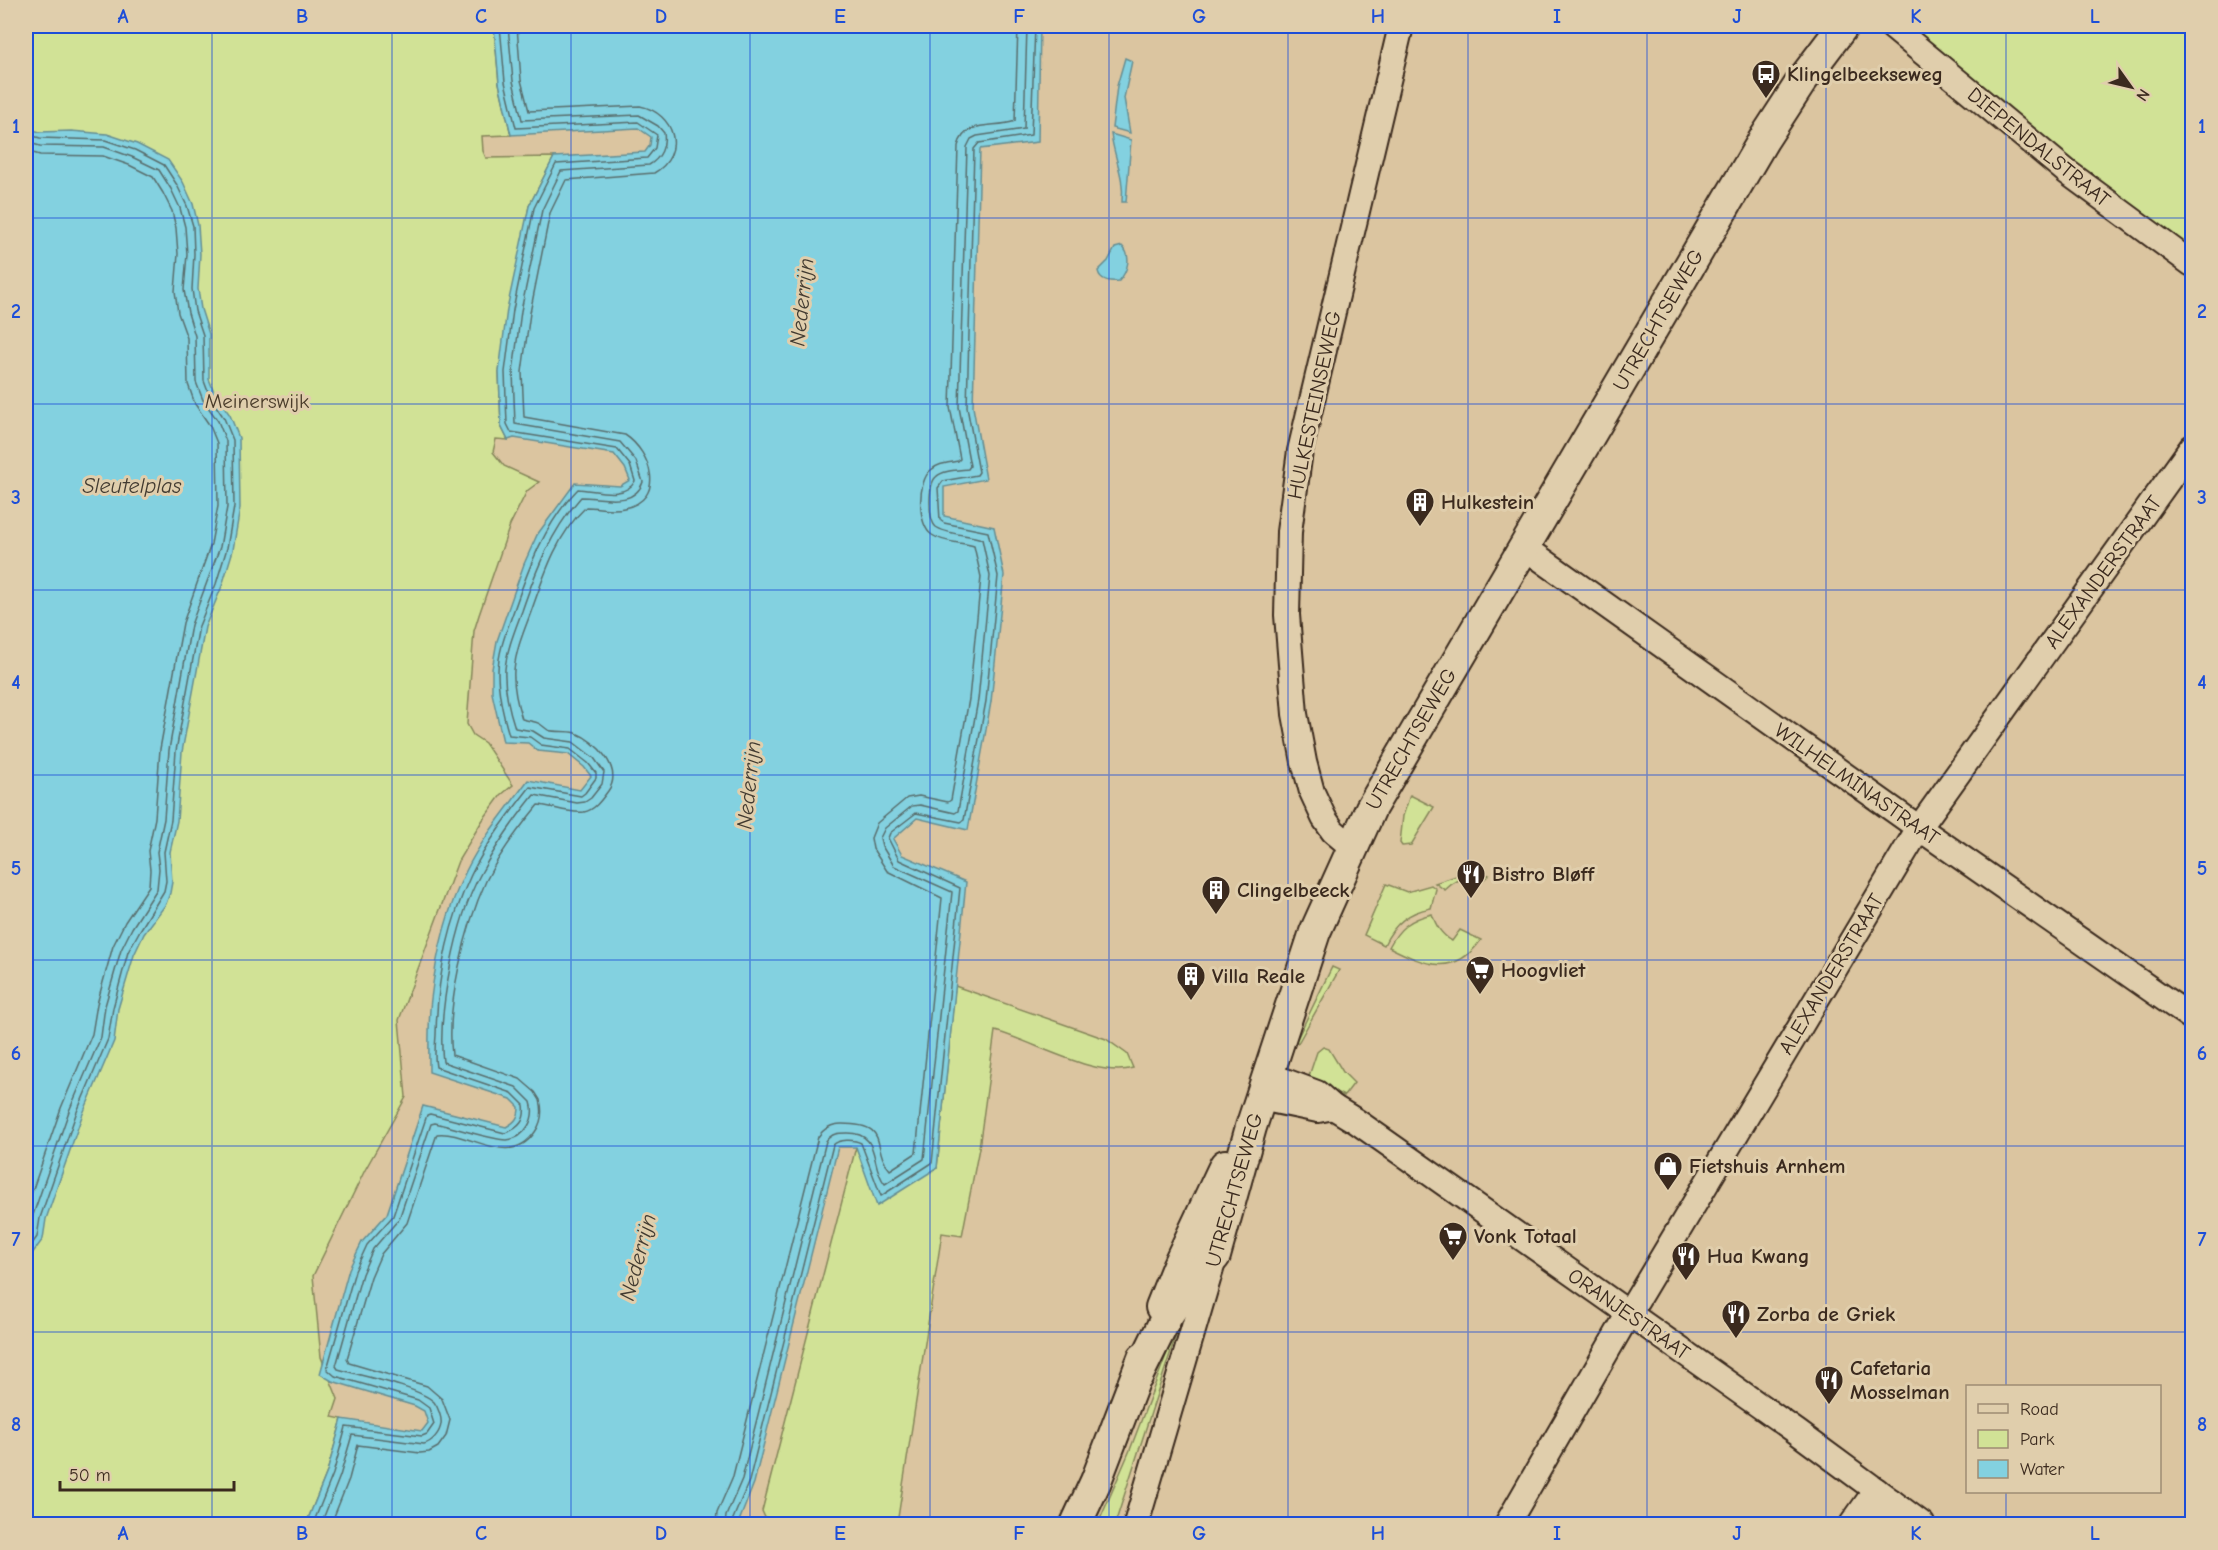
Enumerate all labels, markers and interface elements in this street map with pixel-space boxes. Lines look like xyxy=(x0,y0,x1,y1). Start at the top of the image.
text: A xyxy=(117,5,129,28)
text: B xyxy=(296,5,308,28)
text: C xyxy=(475,5,487,28)
text: D xyxy=(655,5,667,28)
text: E xyxy=(834,5,846,28)
text: F xyxy=(1013,5,1025,28)
text: G xyxy=(1192,5,1206,28)
text: H xyxy=(1371,5,1385,28)
text: I xyxy=(1553,5,1561,28)
text: J xyxy=(1732,5,1742,28)
text: K xyxy=(1910,5,1922,28)
text: L xyxy=(2090,5,2100,28)
north arrow xyxy=(2101,57,2161,117)
bus stop icon: Klingelbeekseweg xyxy=(1750,58,1782,100)
place label: Klingelbeekseweg xyxy=(1787,62,1943,86)
street label: DIEPENDALSTRAAT xyxy=(1963,82,2115,212)
text: N xyxy=(2132,85,2153,104)
text: 1 xyxy=(12,115,20,138)
text: 1 xyxy=(2198,115,2206,138)
street label: UTRECHTSEWEG xyxy=(1608,245,1708,395)
water label: Nederrijn xyxy=(784,257,820,348)
text: 2 xyxy=(11,300,21,323)
text: 2 xyxy=(2197,300,2207,323)
street label: HULKESTEINSEWEG xyxy=(1282,309,1346,501)
park label: Meinerswijk xyxy=(205,389,309,413)
water label: Sleutelplas xyxy=(83,473,182,499)
text: 3 xyxy=(11,486,21,509)
building icon: Hulkestein xyxy=(1404,486,1436,528)
text: 3 xyxy=(2197,486,2207,509)
place label: Hulkestein xyxy=(1441,490,1534,514)
street label: ALEXANDERSTRAAT xyxy=(2040,491,2167,653)
street label: UTRECHTSEWEG xyxy=(1361,664,1461,814)
text: 4 xyxy=(11,671,21,694)
text: 4 xyxy=(2197,671,2207,694)
street label: WILHELMINASTRAAT xyxy=(1770,718,1944,850)
water label: Nederrijn xyxy=(731,740,767,831)
text: 5 xyxy=(11,857,21,880)
text: 5 xyxy=(2197,857,2207,880)
restaurant icon: Bistro Bløff xyxy=(1455,858,1487,900)
place label: Bistro Bløff xyxy=(1492,862,1596,886)
building icon: Clingelbeeck xyxy=(1200,874,1232,916)
place label: Clingelbeeck xyxy=(1237,878,1350,902)
street label: ALEXANDERSTRAAT xyxy=(1774,889,1888,1059)
supermarket icon: Hoogvliet xyxy=(1464,954,1496,996)
place label: Hoogvliet xyxy=(1501,958,1587,982)
building icon: Villa Reale xyxy=(1175,960,1207,1002)
place label: Villa Reale xyxy=(1212,964,1305,988)
text: 6 xyxy=(11,1042,21,1065)
text: 6 xyxy=(2197,1042,2207,1065)
street label: UTRECHTSEWEG xyxy=(1200,1110,1268,1270)
shop icon: Fietshuis Arnhem xyxy=(1652,1150,1684,1192)
place label: Fietshuis Arnhem xyxy=(1689,1154,1845,1178)
water label: Nederrijn xyxy=(614,1211,662,1303)
supermarket icon: Vonk Totaal xyxy=(1437,1220,1469,1262)
place label: Vonk Totaal xyxy=(1474,1224,1577,1248)
text: 7 xyxy=(12,1228,21,1251)
text: 7 xyxy=(2198,1228,2207,1251)
restaurant icon: Hua Kwang xyxy=(1670,1240,1702,1282)
place label: Hua Kwang xyxy=(1707,1244,1809,1268)
street label: ORANJESTRAAT xyxy=(1563,1263,1695,1365)
restaurant icon: Zorba de Griek xyxy=(1720,1298,1752,1340)
place label: Zorba de Griek xyxy=(1757,1302,1896,1326)
place label: Cafetaria Mosselman xyxy=(1850,1356,1950,1404)
restaurant icon: Cafetaria Mosselman xyxy=(1813,1364,1845,1406)
legend xyxy=(1966,1385,2161,1493)
text: Road xyxy=(2020,1399,2059,1420)
text: 8 xyxy=(11,1413,21,1436)
text: 8 xyxy=(2197,1413,2207,1436)
text: Park xyxy=(2020,1429,2055,1450)
scale bar xyxy=(60,1454,234,1492)
text: Water xyxy=(2020,1459,2065,1480)
text: 50 m xyxy=(69,1465,111,1486)
text: A xyxy=(117,1522,129,1545)
text: B xyxy=(296,1522,308,1545)
text: C xyxy=(475,1522,487,1545)
text: D xyxy=(655,1522,667,1545)
text: E xyxy=(834,1522,846,1545)
text: F xyxy=(1013,1522,1025,1545)
text: G xyxy=(1192,1522,1206,1545)
text: H xyxy=(1371,1522,1385,1545)
text: I xyxy=(1553,1522,1561,1545)
text: J xyxy=(1732,1522,1742,1545)
text: K xyxy=(1910,1522,1922,1545)
text: L xyxy=(2090,1522,2100,1545)

